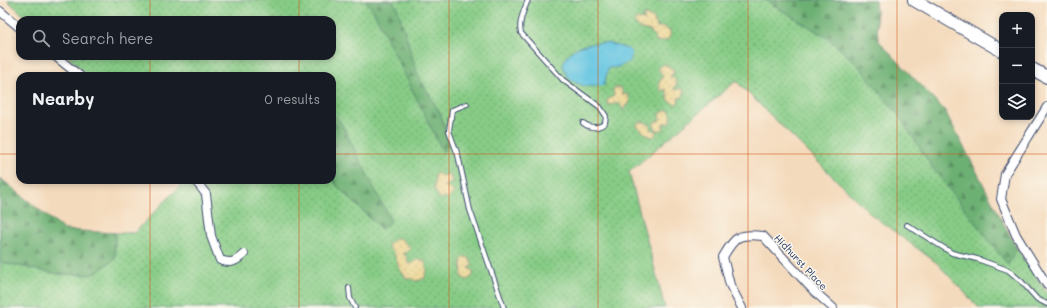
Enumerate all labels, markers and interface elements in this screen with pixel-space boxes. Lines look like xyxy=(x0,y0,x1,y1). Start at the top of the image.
map controls xyxy=(999,12,1035,120)
button: + xyxy=(999,12,1035,48)
search box xyxy=(16,16,336,60)
icon: search xyxy=(30,27,52,49)
text: Search here xyxy=(62,28,153,48)
button: − xyxy=(999,48,1035,84)
button: layers xyxy=(999,84,1035,120)
text: Nearby xyxy=(32,87,94,109)
text: 0 results xyxy=(265,90,320,107)
street label: Hidhurst Place xyxy=(771,231,831,293)

